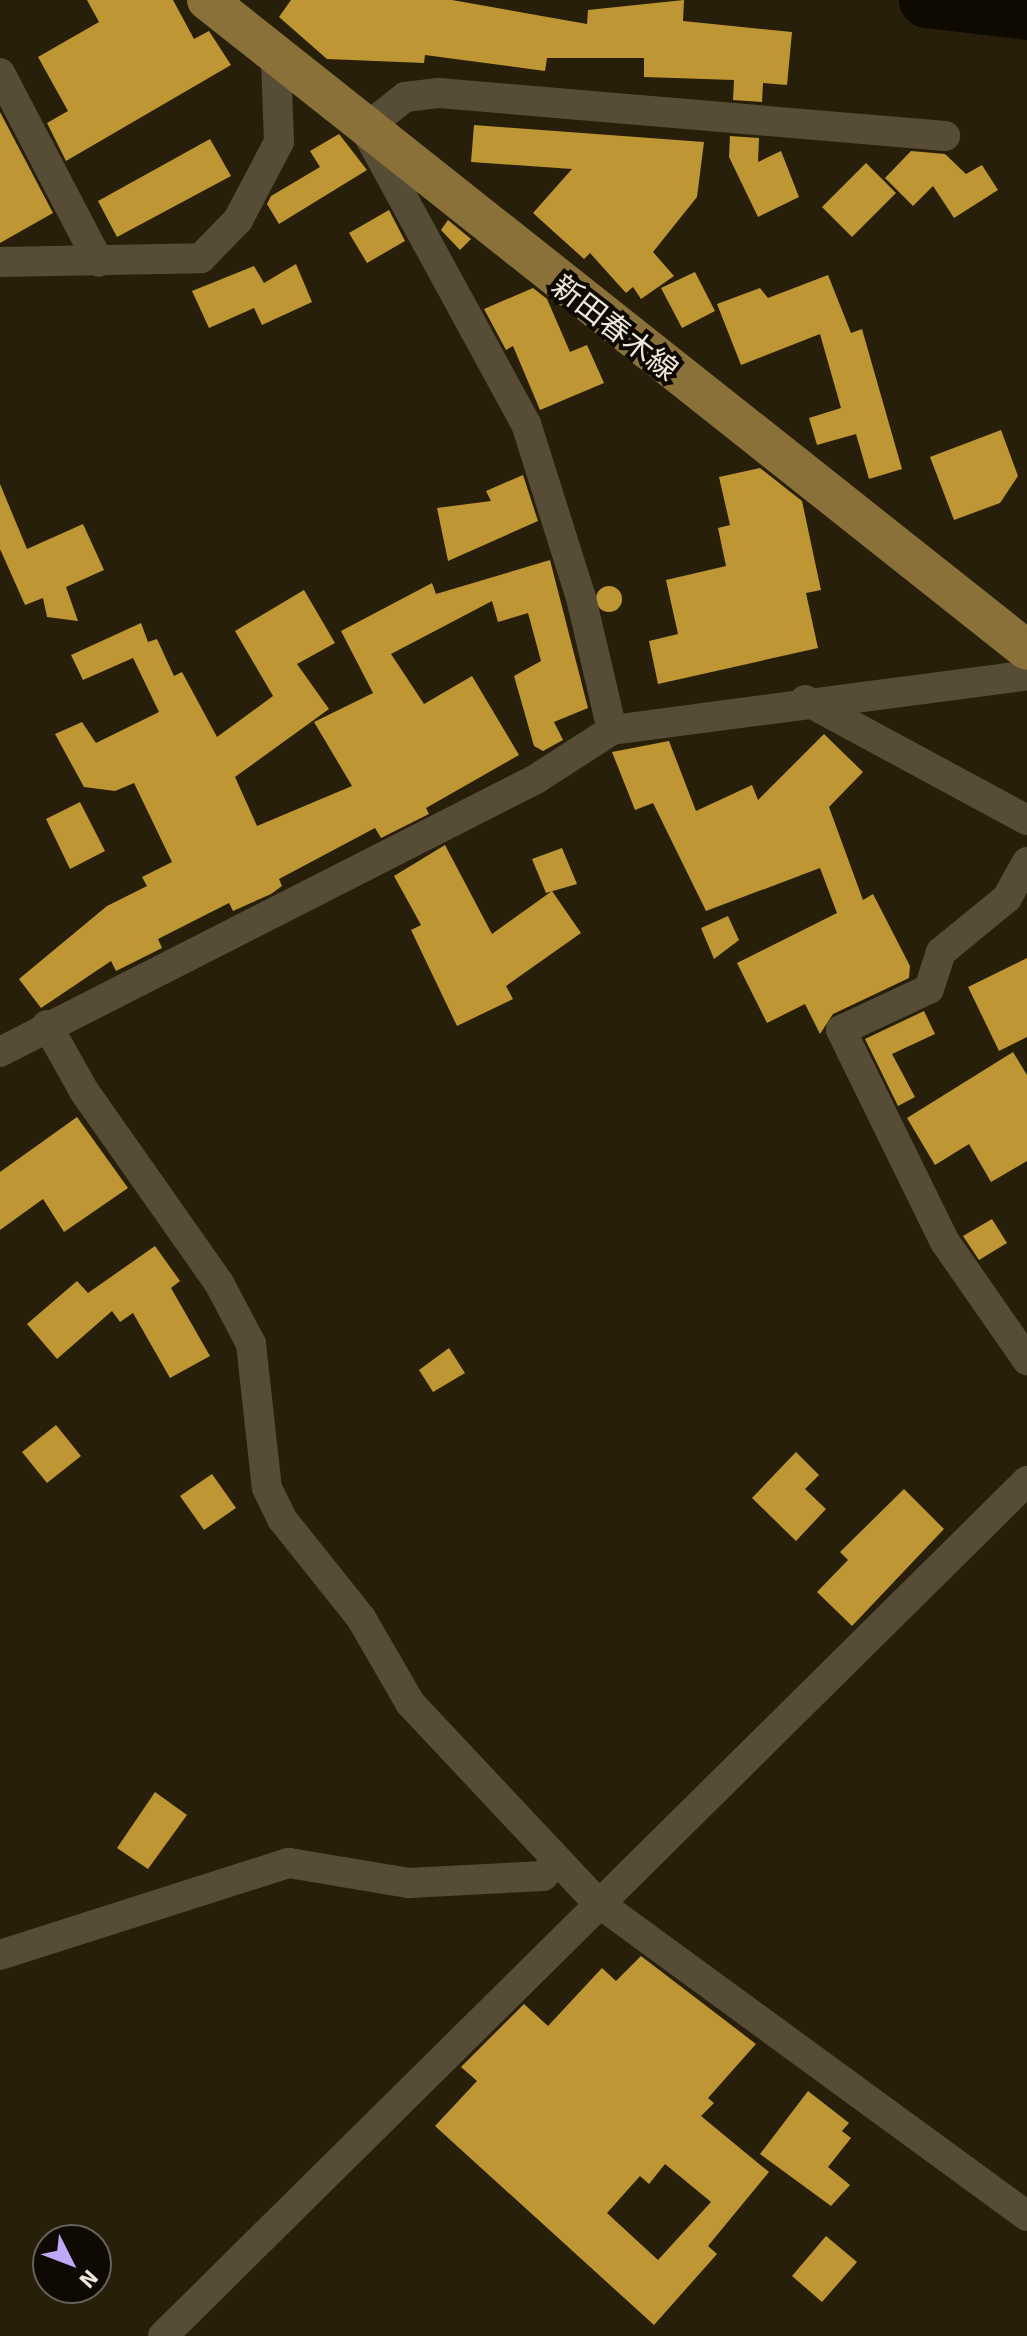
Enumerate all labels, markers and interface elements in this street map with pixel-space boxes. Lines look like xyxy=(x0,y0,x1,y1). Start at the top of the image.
street label: 新田春木線 xyxy=(544,269,684,389)
north arrow xyxy=(32,2224,112,2304)
text: N xyxy=(74,2264,104,2294)

